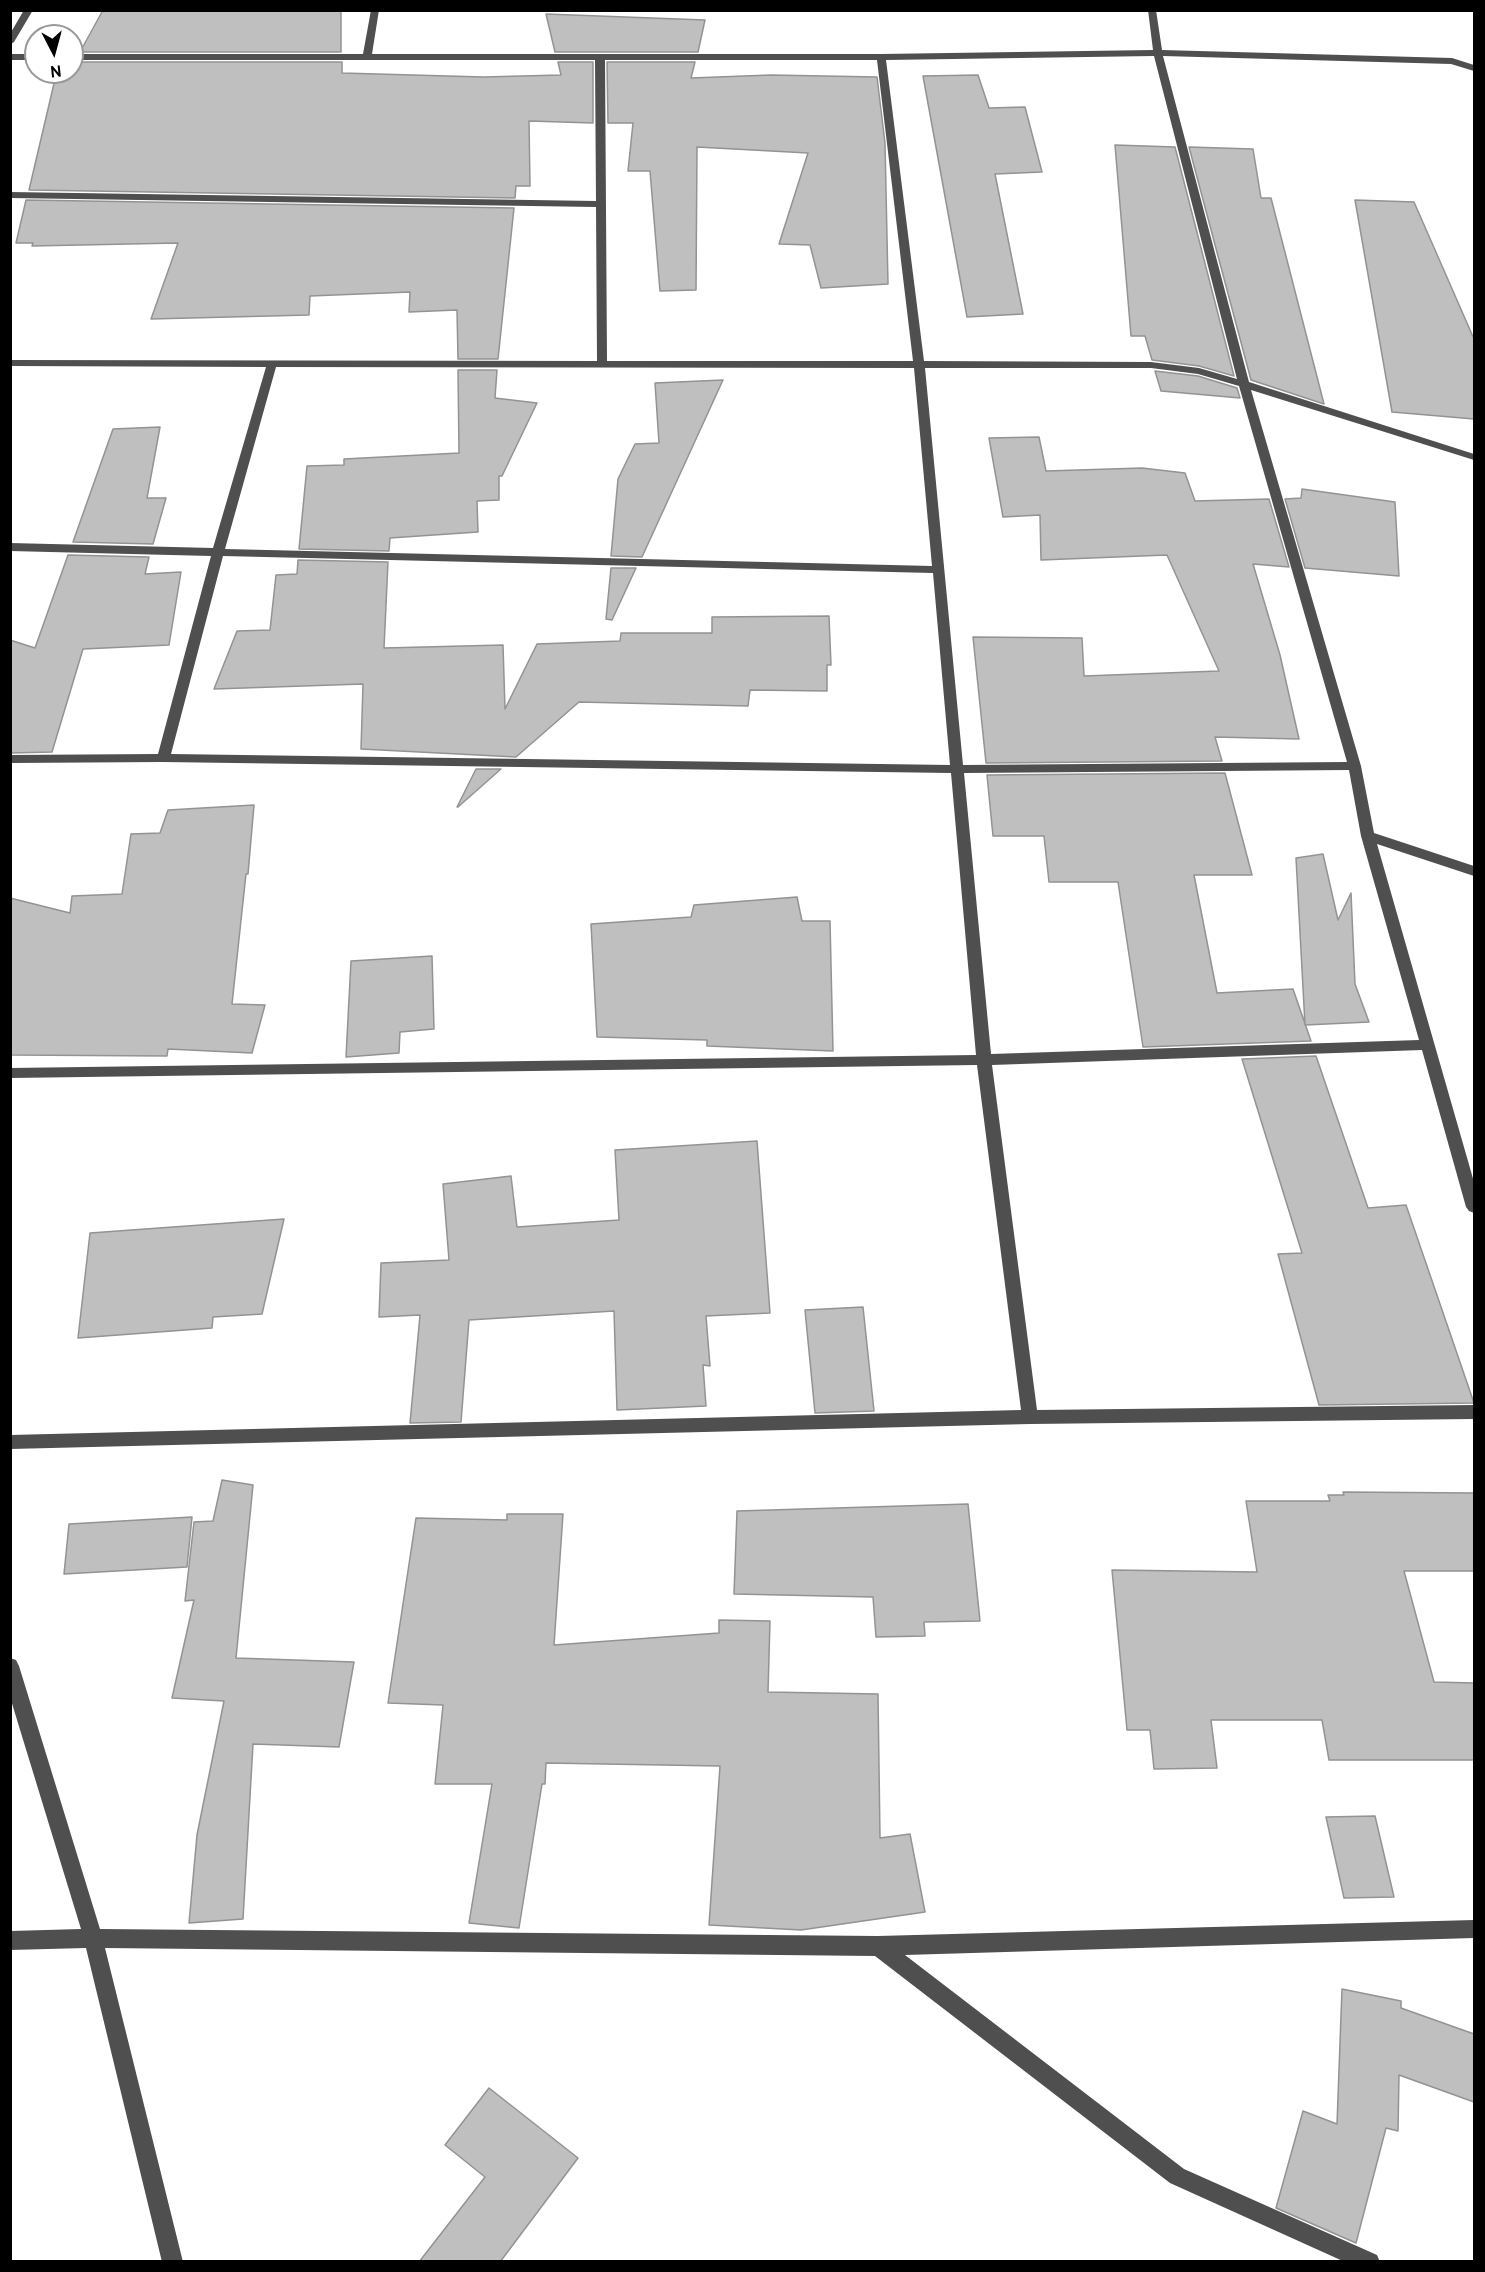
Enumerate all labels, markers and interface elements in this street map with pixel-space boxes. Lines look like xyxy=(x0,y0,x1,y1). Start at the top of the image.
north arrow xyxy=(24,24,84,84)
text: N xyxy=(49,59,62,80)

